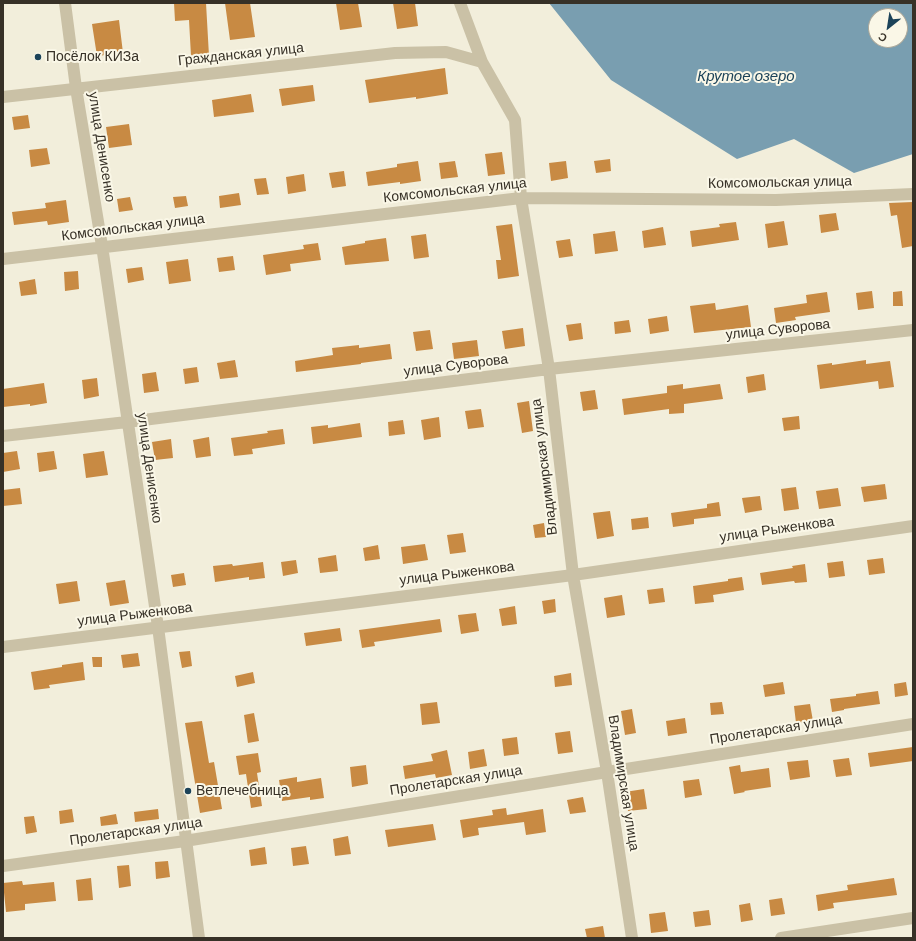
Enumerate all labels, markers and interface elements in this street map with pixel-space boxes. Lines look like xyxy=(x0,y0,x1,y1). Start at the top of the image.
north arrow xyxy=(868,8,908,48)
text: С xyxy=(876,29,889,46)
street label: Гражданская улица xyxy=(177,40,305,70)
place label: Посёлок КИЗа xyxy=(46,49,139,65)
marker: Посёлок КИЗа xyxy=(33,52,43,62)
water label: Крутое озеро xyxy=(697,68,795,86)
street label: улица Денисенко xyxy=(84,91,118,203)
street label: Комсомольская улица xyxy=(708,173,852,193)
street label: Комсомольская улица xyxy=(382,175,528,207)
street label: Комсомольская улица xyxy=(60,211,206,245)
street label: улица Суворова xyxy=(725,316,831,344)
street label: улица Суворова xyxy=(403,351,509,381)
street label: Владимирская улица xyxy=(528,398,562,536)
street label: улица Денисенко xyxy=(133,412,165,524)
street label: улица Рыженкова xyxy=(719,514,835,546)
street label: улица Рыженкова xyxy=(399,559,515,589)
street label: улица Рыженкова xyxy=(77,600,193,630)
street label: Пролетарская улица xyxy=(709,711,843,749)
street label: Владимирская улица xyxy=(604,714,642,852)
street label: Пролетарская улица xyxy=(389,762,523,800)
place label: Ветлечебница xyxy=(196,783,289,799)
marker: Ветлечебница xyxy=(183,786,193,796)
street label: Пролетарская улица xyxy=(69,814,203,850)

